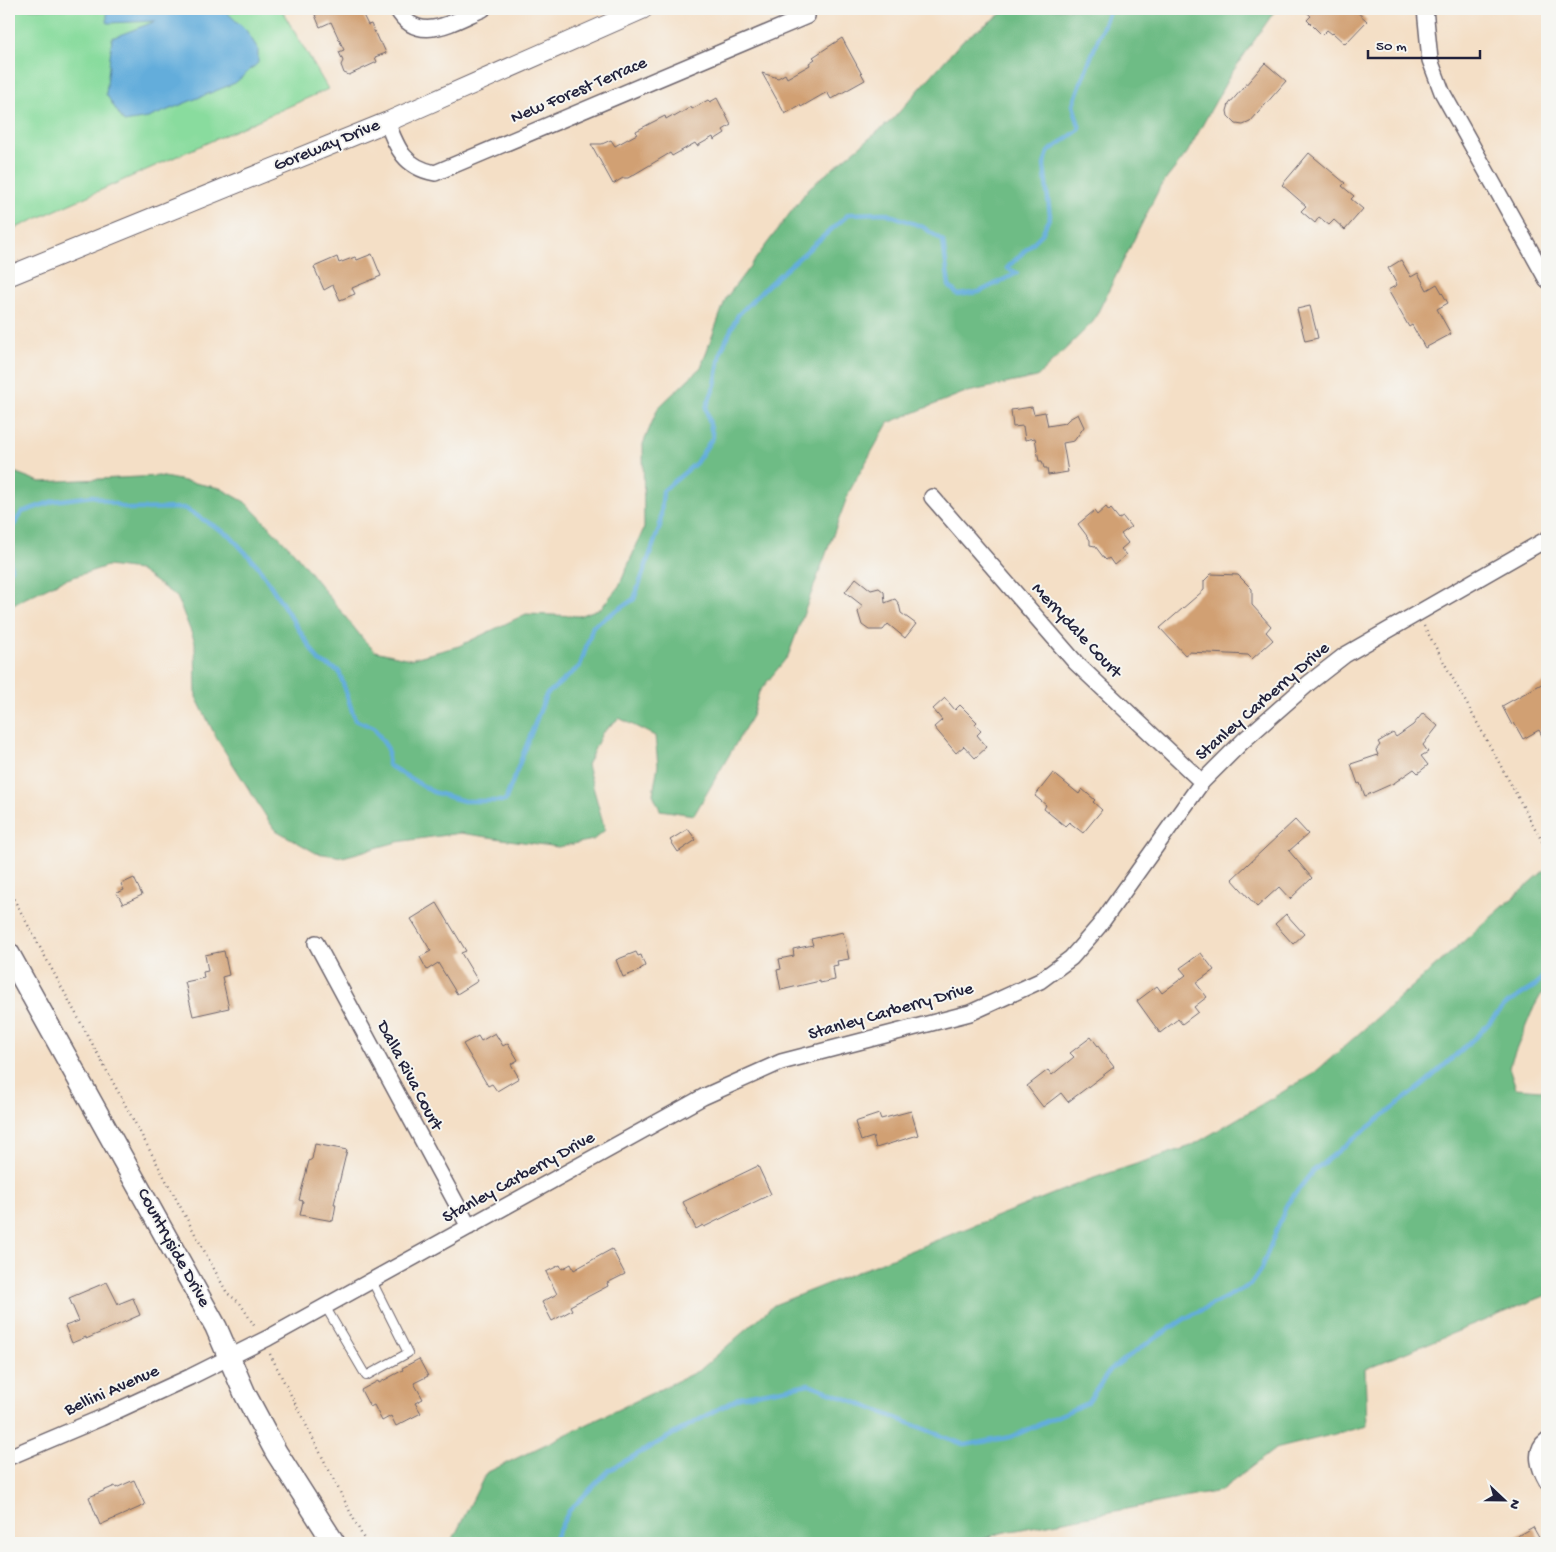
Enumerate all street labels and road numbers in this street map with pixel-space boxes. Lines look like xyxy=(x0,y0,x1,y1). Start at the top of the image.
street label: New Forest Terrace xyxy=(508,53,651,129)
street label: Goreway Drive xyxy=(271,115,384,177)
street label: Merrydale Court xyxy=(1026,579,1127,684)
street label: Stanley Carberry Drive xyxy=(1192,638,1335,766)
street label: Stanley Carberry Drive xyxy=(806,978,977,1046)
street label: Dalla Riva Court xyxy=(371,1017,447,1136)
street label: Stanley Carberry Drive xyxy=(439,1127,599,1229)
street label: Countryside Drive xyxy=(132,1185,215,1312)
street label: Bellini Avenue xyxy=(61,1361,163,1422)

